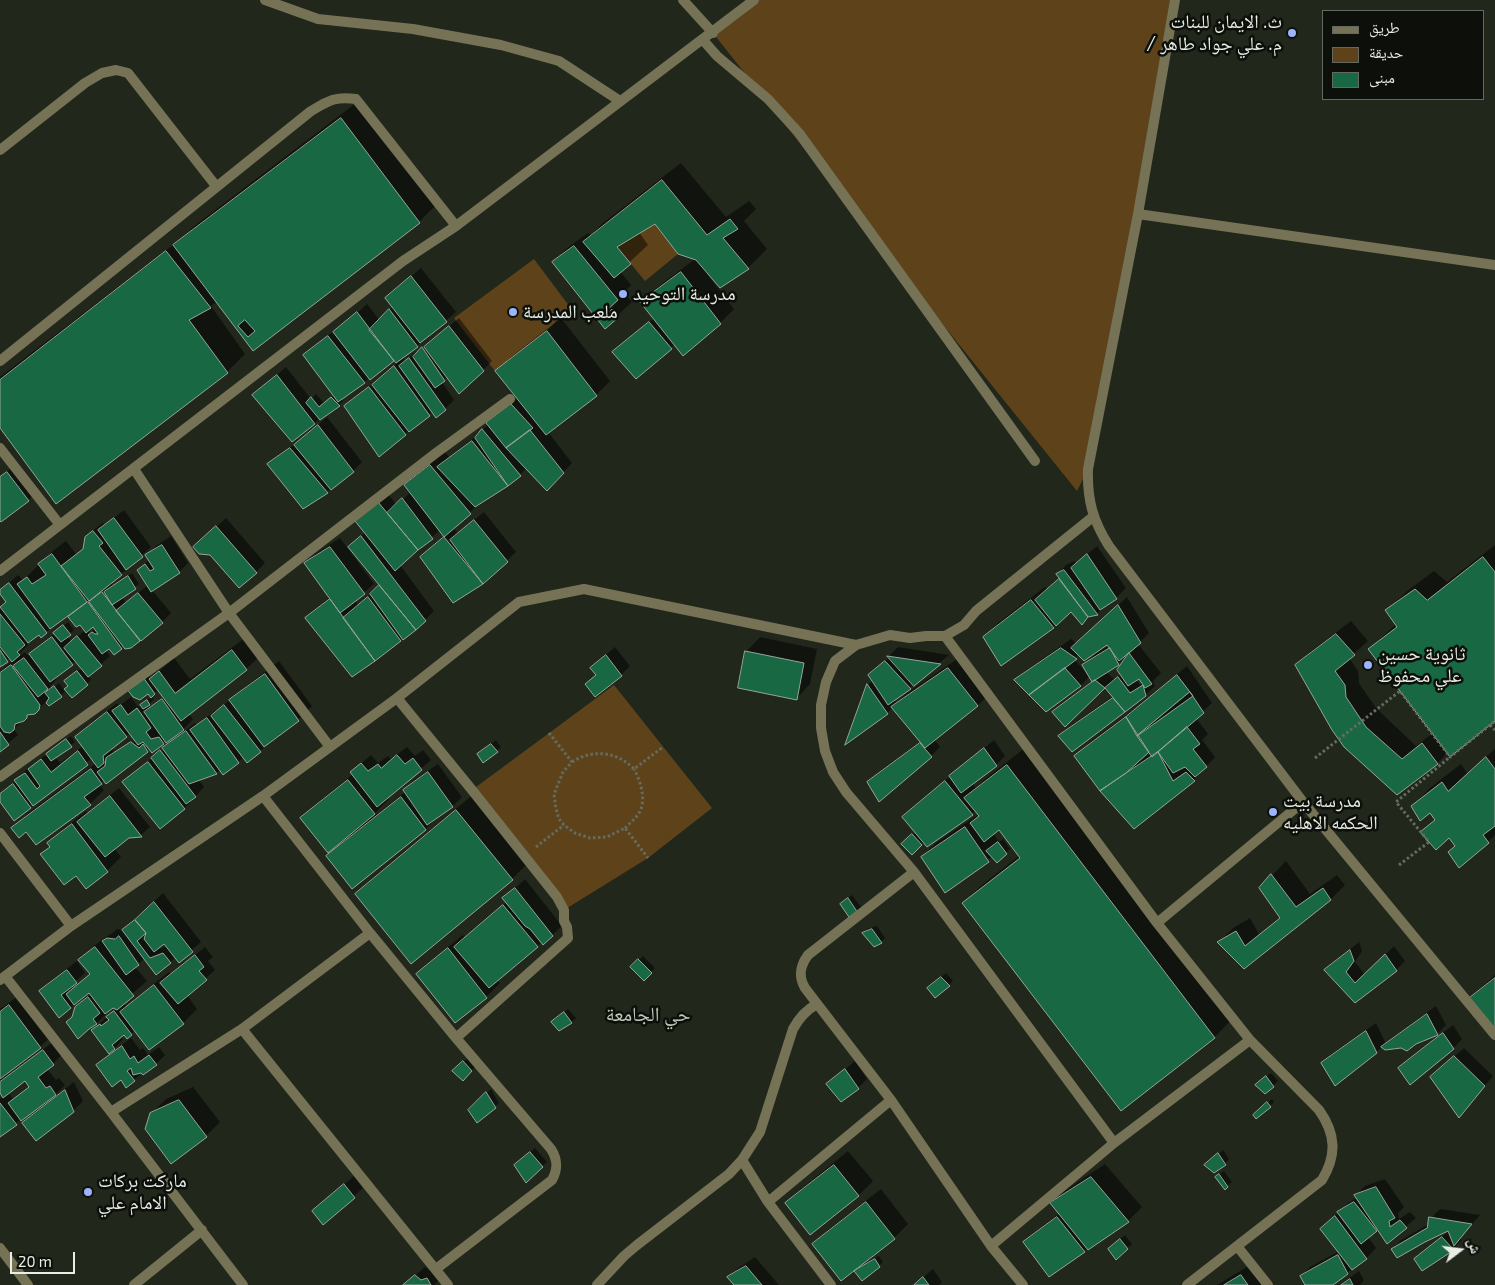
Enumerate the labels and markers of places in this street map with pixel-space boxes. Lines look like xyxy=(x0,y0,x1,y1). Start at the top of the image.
place label: ث. الايمان للبنات / م. علي جواد طاهر xyxy=(1146,11,1282,55)
marker: ث. الايمان للبنات / م. علي جواد طاهر xyxy=(1286,27,1298,39)
place label: مدرسة التوحيد xyxy=(633,283,736,305)
marker: مدرسة التوحيد xyxy=(617,288,629,300)
place label: ملعب المدرسة xyxy=(523,301,618,323)
marker: ملعب المدرسة xyxy=(507,306,519,318)
place label: ثانوية حسين علي محفوظ xyxy=(1378,643,1465,687)
marker: ثانوية حسين علي محفوظ xyxy=(1362,659,1374,671)
place label: مدرسة بيت الحكمه الاهليه xyxy=(1283,790,1378,834)
marker: مدرسة بيت الحكمه الاهليه xyxy=(1267,806,1279,818)
place label: ماركت بركات الامام علي xyxy=(98,1170,187,1214)
marker: ماركت بركات الامام علي xyxy=(82,1186,94,1198)

